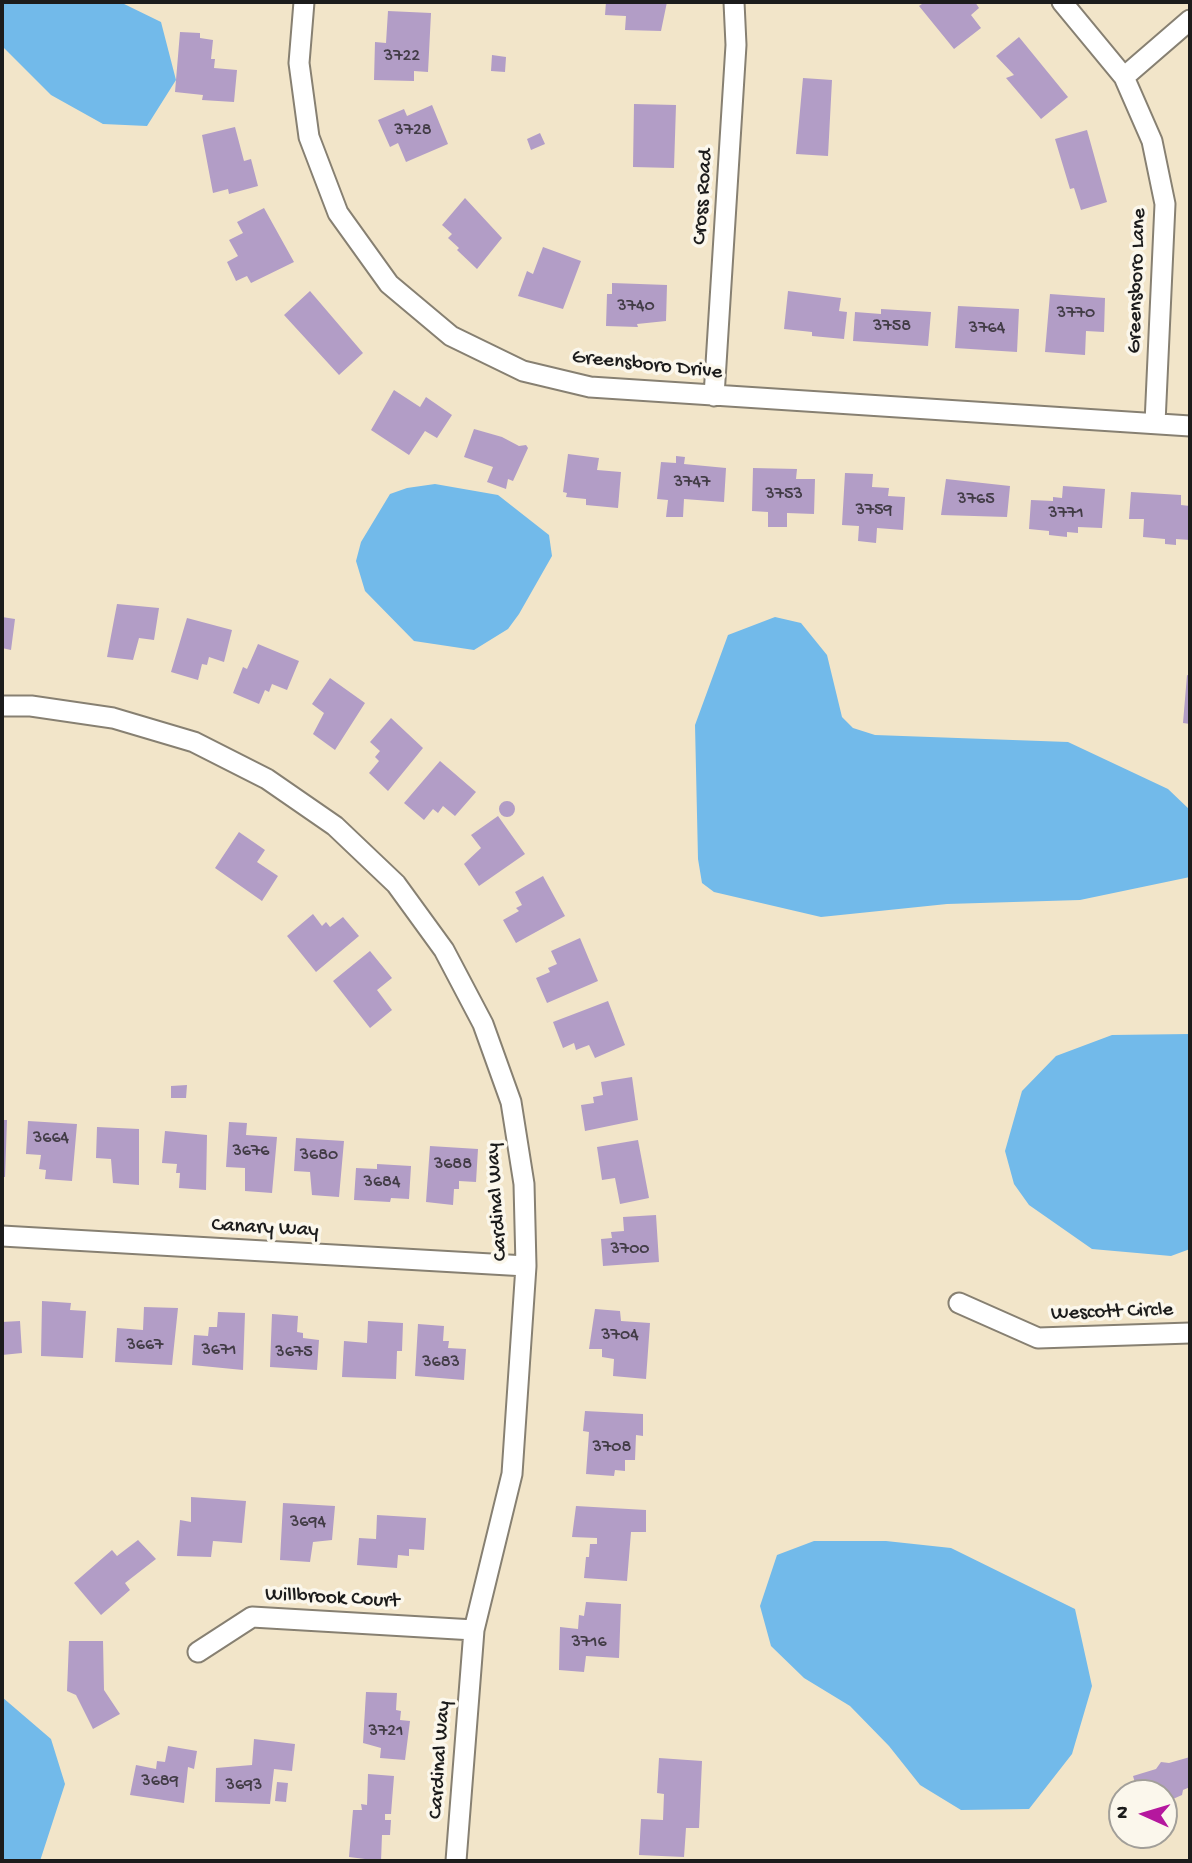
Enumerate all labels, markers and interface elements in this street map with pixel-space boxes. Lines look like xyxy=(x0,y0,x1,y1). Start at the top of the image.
house number: 3722 xyxy=(384,46,420,68)
house number: 3728 xyxy=(394,120,432,142)
street label: Cross Road xyxy=(688,148,720,246)
street label: Greensboro Lane xyxy=(1123,208,1153,354)
house number: 3740 xyxy=(617,296,655,318)
house number: 3770 xyxy=(1057,303,1095,325)
house number: 3758 xyxy=(873,316,911,338)
house number: 3764 xyxy=(969,318,1005,340)
street label: Greensboro Drive xyxy=(571,346,723,386)
house number: 3747 xyxy=(674,472,710,494)
house number: 3753 xyxy=(765,484,803,506)
house number: 3765 xyxy=(957,489,995,511)
house number: 3759 xyxy=(855,500,893,522)
house number: 3771 xyxy=(1048,503,1084,525)
house number: 3664 xyxy=(33,1128,69,1150)
house number: 3676 xyxy=(233,1141,269,1163)
street label: Cardinal Way xyxy=(481,1142,515,1262)
house number: 3680 xyxy=(300,1145,338,1167)
house number: 3688 xyxy=(434,1154,472,1176)
house number: 3684 xyxy=(364,1172,400,1194)
street label: Canary Way xyxy=(211,1214,319,1244)
house number: 3700 xyxy=(610,1239,650,1261)
street label: Wescott Circle xyxy=(1050,1298,1174,1328)
house number: 3704 xyxy=(601,1325,639,1347)
house number: 3667 xyxy=(127,1335,163,1357)
house number: 3671 xyxy=(201,1340,237,1362)
house number: 3675 xyxy=(275,1342,313,1364)
house number: 3683 xyxy=(422,1352,460,1374)
house number: 3708 xyxy=(593,1437,631,1459)
house number: 3694 xyxy=(290,1512,326,1534)
street label: Willbrook Court xyxy=(264,1583,400,1615)
house number: 3716 xyxy=(571,1632,607,1654)
street label: Cardinal Way xyxy=(424,1700,458,1820)
house number: 3721 xyxy=(369,1721,403,1743)
house number: 3689 xyxy=(141,1771,179,1793)
house number: 3693 xyxy=(226,1775,262,1797)
north arrow xyxy=(1108,1779,1178,1849)
text: N xyxy=(1112,1806,1135,1820)

